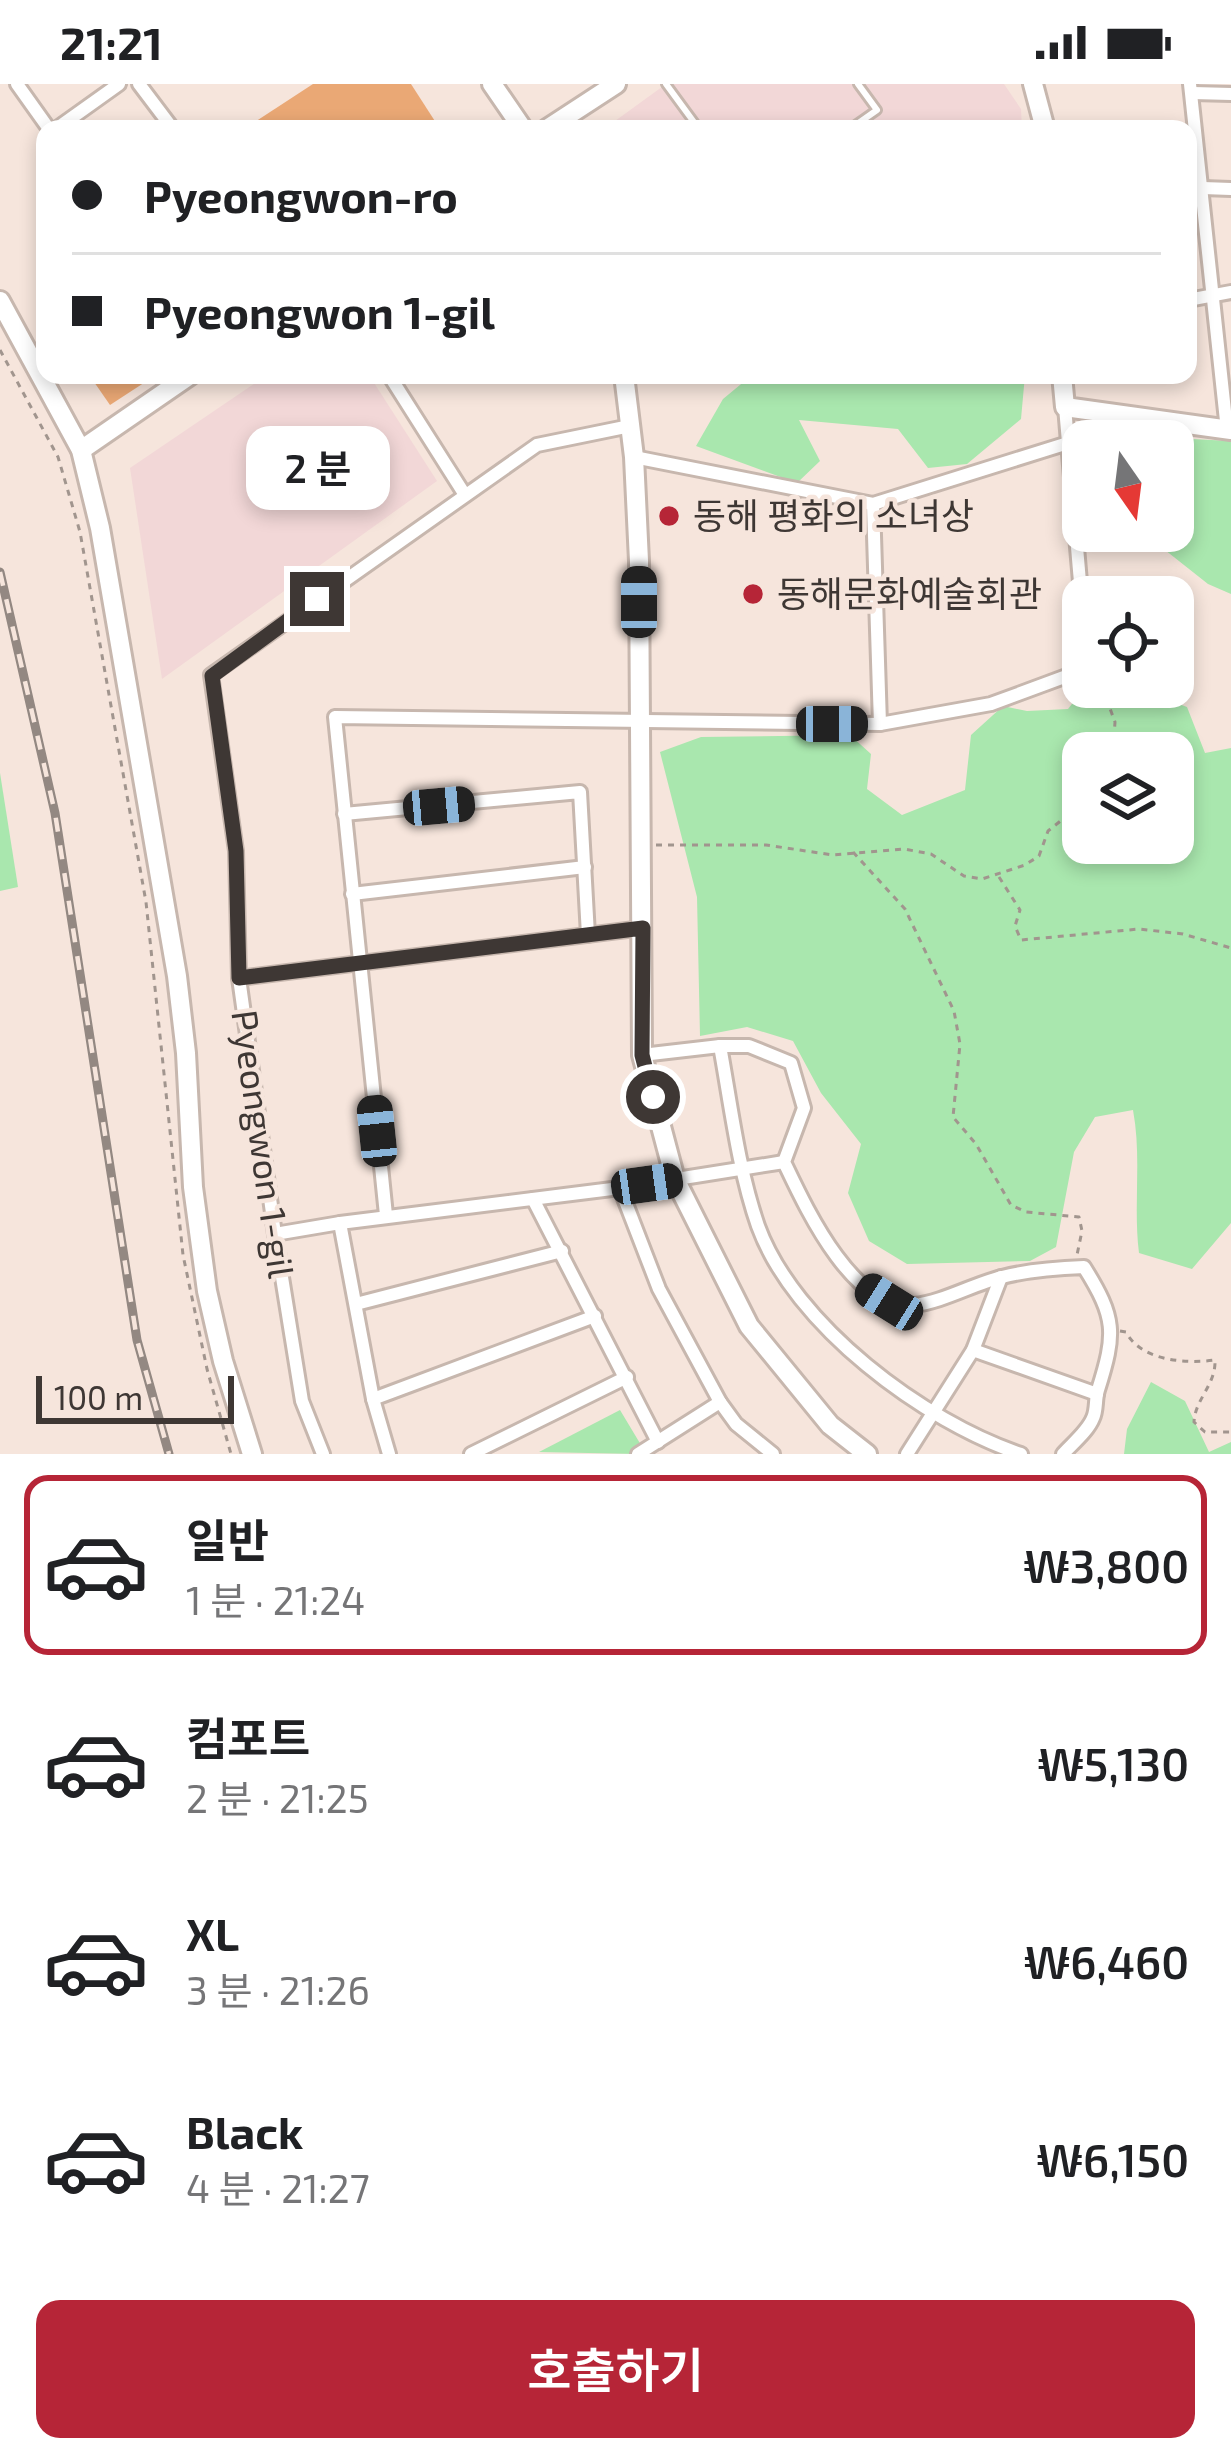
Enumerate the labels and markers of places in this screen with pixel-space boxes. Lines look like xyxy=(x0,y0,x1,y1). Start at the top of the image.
place label: 동해 평화의 소녀상 xyxy=(693,493,974,536)
marker: 동해 평화의 소녀상 xyxy=(656,503,682,529)
place label: 동해문화예술회관 xyxy=(777,571,1042,614)
marker: 동해문화예술회관 xyxy=(740,581,766,607)

